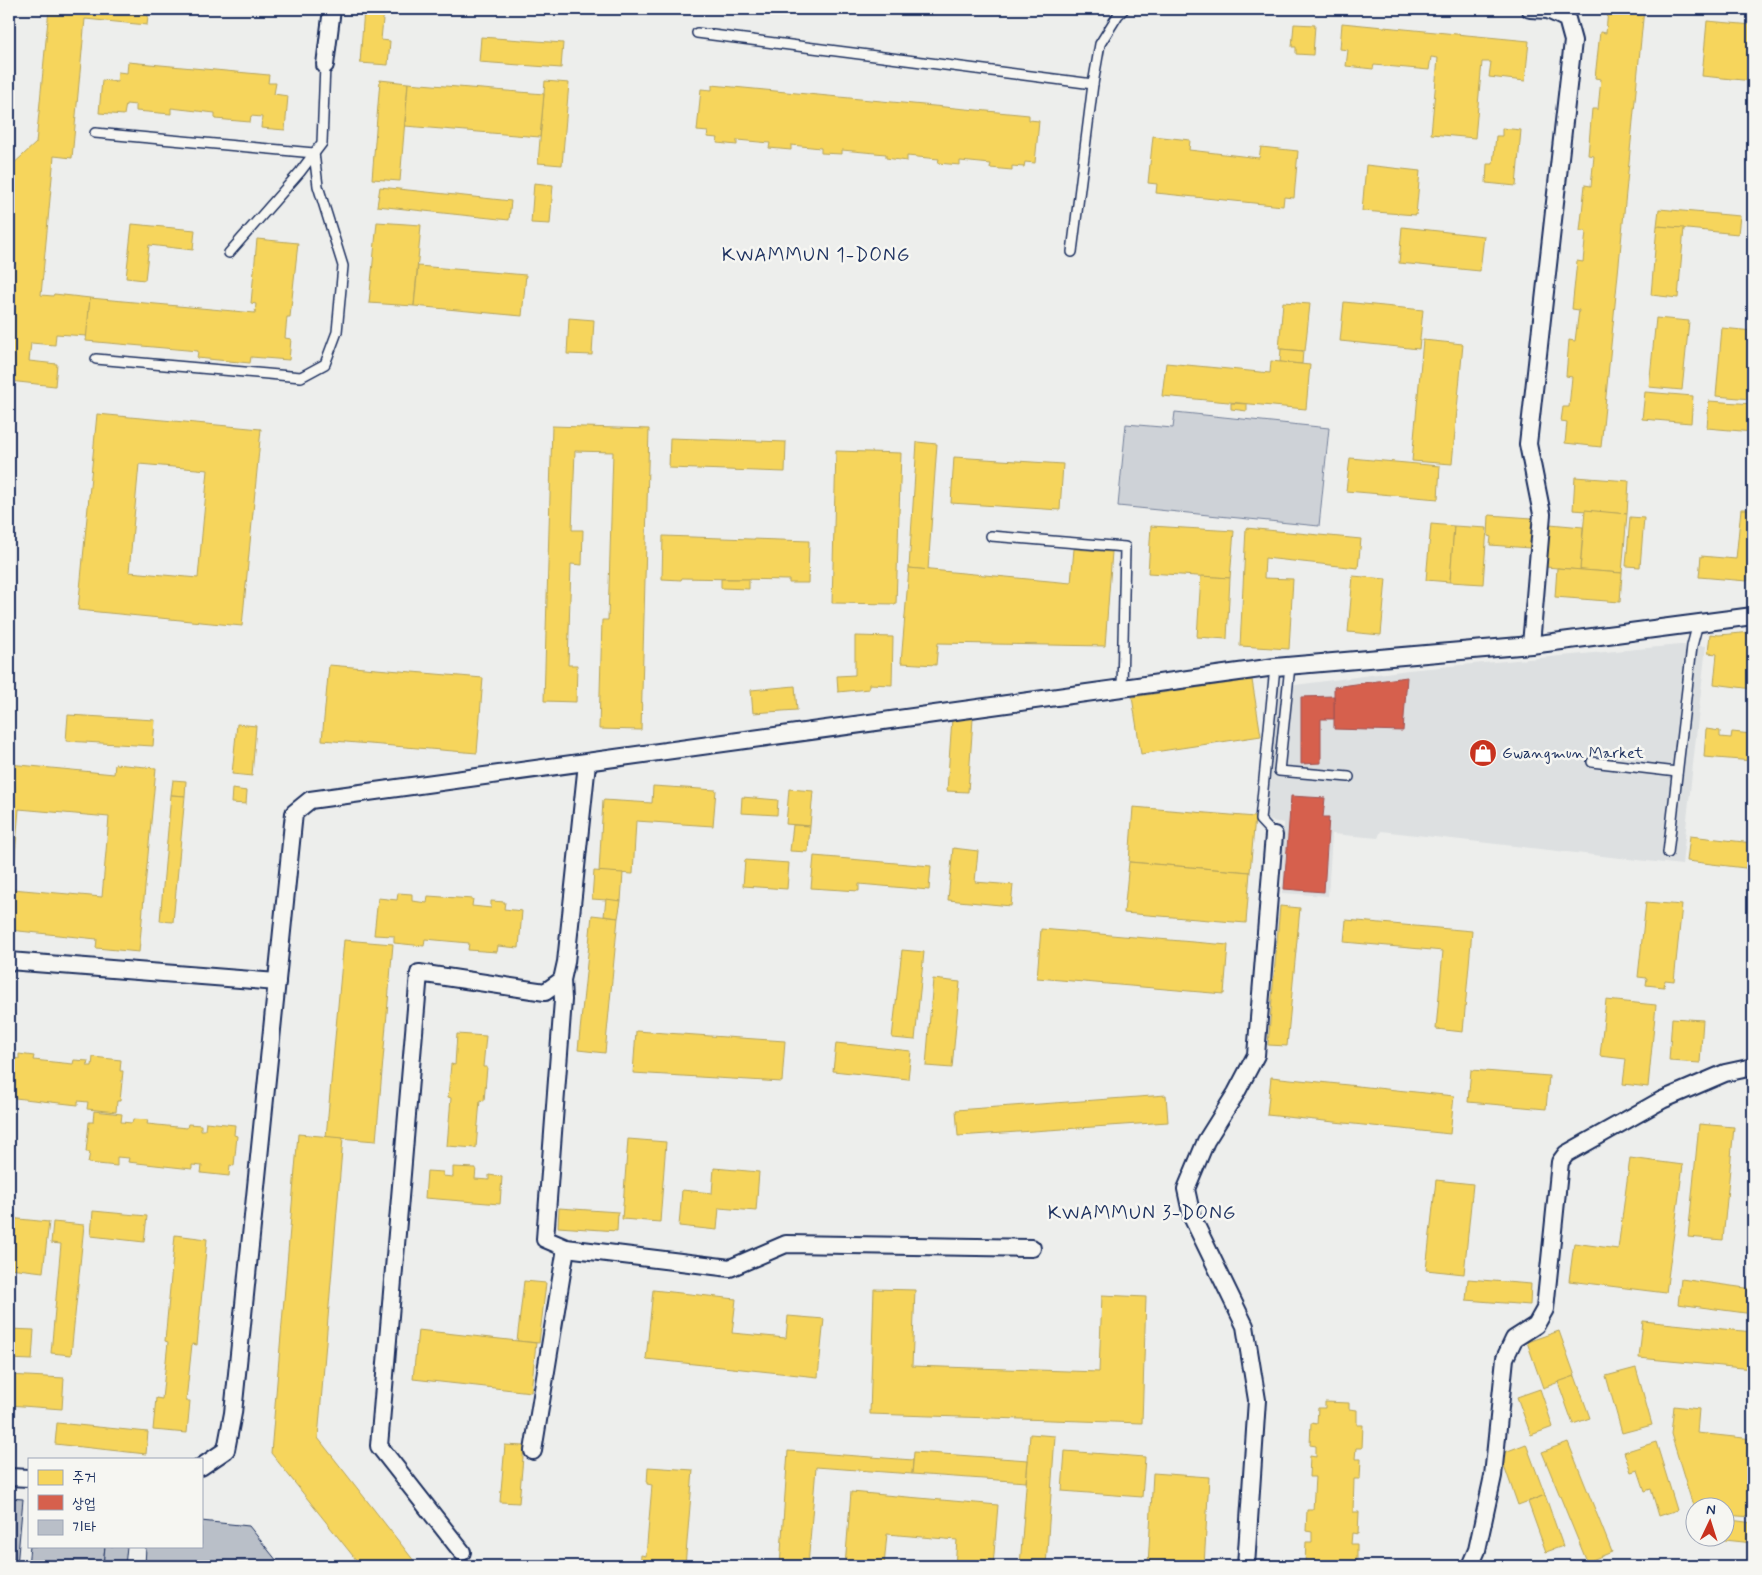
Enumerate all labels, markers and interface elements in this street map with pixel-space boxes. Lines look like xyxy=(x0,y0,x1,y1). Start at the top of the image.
district label: KWAMMUN 1-DONG xyxy=(722,243,910,268)
shop icon: Gwangmun Market xyxy=(1468,738,1498,768)
place label: Gwangmun Market xyxy=(1502,743,1644,764)
district label: KWAMMUN 3-DONG xyxy=(1048,1201,1236,1226)
legend xyxy=(28,1458,202,1548)
text: 주거 xyxy=(72,1468,96,1488)
text: 상업 xyxy=(72,1494,96,1514)
north arrow xyxy=(1684,1498,1734,1548)
text: N xyxy=(1706,1501,1716,1519)
text: 기타 xyxy=(72,1518,96,1538)

